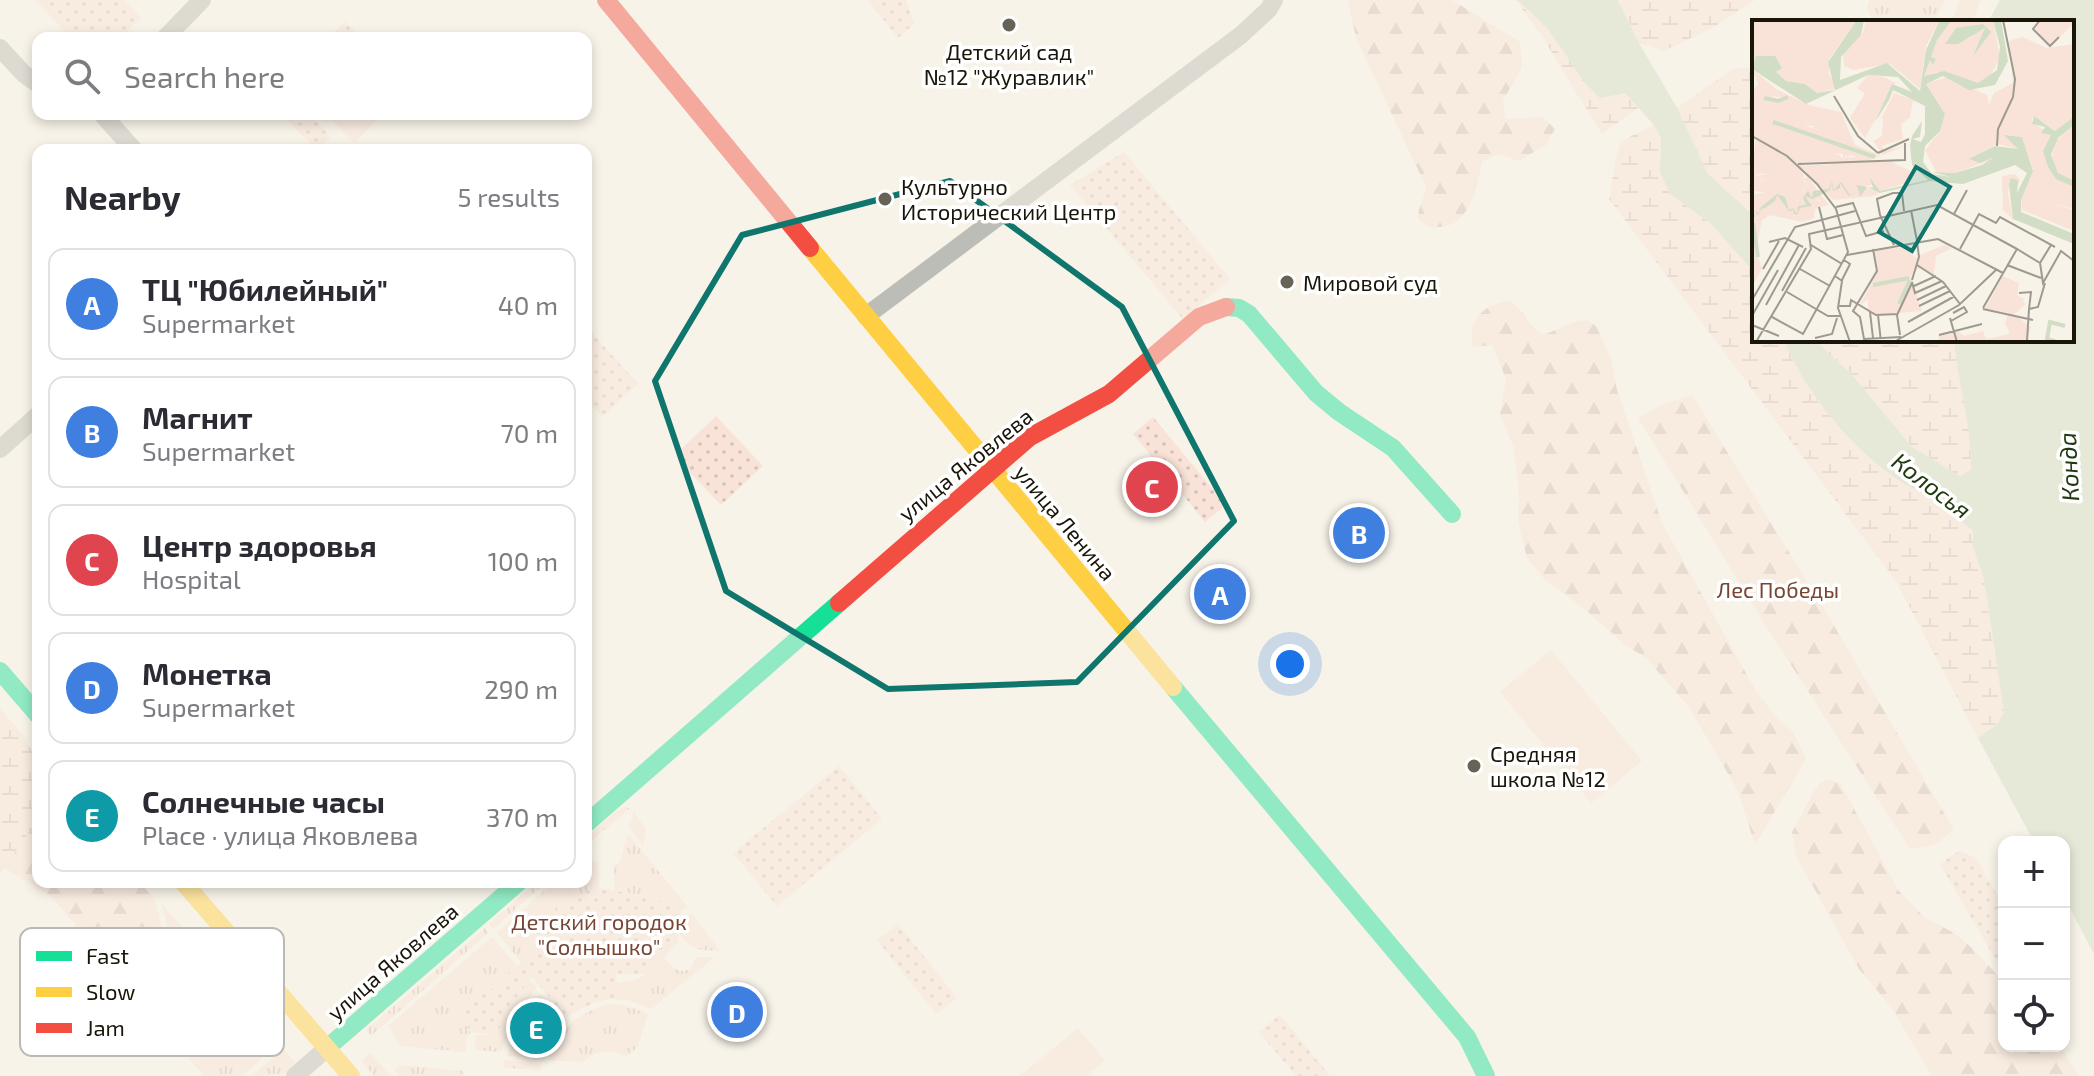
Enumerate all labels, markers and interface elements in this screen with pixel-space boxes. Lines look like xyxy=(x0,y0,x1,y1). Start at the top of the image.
marker: Детский сад №12 "Журавлик" xyxy=(1000,16,1018,34)
inset map xyxy=(1752,20,2074,342)
search box xyxy=(32,32,592,120)
place label: Детский сад №12 "Журавлик" xyxy=(924,38,1094,90)
icon: search xyxy=(60,54,104,98)
text: Search here xyxy=(124,58,285,94)
place label: Культурно Исторический Центр xyxy=(901,173,1116,224)
text: Nearby xyxy=(64,176,181,217)
text: 5 results xyxy=(458,181,560,212)
marker: Культурно Исторический Центр xyxy=(876,190,894,208)
place label: Мировой суд xyxy=(1303,269,1438,296)
text: ТЦ "Юбилейный" xyxy=(142,271,388,307)
marker: Мировой суд xyxy=(1278,273,1296,291)
text: A xyxy=(84,289,100,320)
text: 40 m xyxy=(498,289,558,320)
text: Supermarket xyxy=(142,307,295,338)
text: Магнит xyxy=(142,399,253,435)
street label: улица Яковлева xyxy=(893,402,1038,527)
text: B xyxy=(84,417,100,448)
text: 70 m xyxy=(500,417,558,448)
water label: Конда xyxy=(2052,432,2084,502)
text: Supermarket xyxy=(142,435,295,466)
water label: Колосья xyxy=(1887,446,1977,524)
pin: C xyxy=(1126,457,1178,517)
street label: улица Ленина xyxy=(1009,459,1122,586)
pin: B xyxy=(1333,503,1385,563)
text: Центр здоровья xyxy=(142,527,377,563)
text: C xyxy=(84,545,100,576)
text: 100 m xyxy=(488,545,558,576)
text: Hospital xyxy=(142,563,241,594)
pin: A xyxy=(1194,564,1246,624)
park label: Лес Победы xyxy=(1717,576,1839,602)
your location xyxy=(1270,644,1310,684)
text: Монетка xyxy=(142,655,272,691)
text: D xyxy=(83,673,101,704)
text: 290 m xyxy=(484,673,558,704)
text: Supermarket xyxy=(142,691,295,722)
place label: Средняя школа №12 xyxy=(1490,740,1606,791)
marker: Средняя школа №12 xyxy=(1465,757,1483,775)
text: Солнечные часы xyxy=(142,783,385,819)
text: E xyxy=(84,801,100,832)
text: 370 m xyxy=(486,801,558,832)
text: Place · улица Яковлева xyxy=(142,819,418,850)
map controls xyxy=(1998,836,2070,1052)
button: + xyxy=(1998,836,2070,908)
street label: улица Яковлева xyxy=(321,897,463,1026)
park label: Детский городок "Солнышко" xyxy=(511,908,687,959)
button: − xyxy=(1998,908,2070,980)
legend xyxy=(20,928,284,1056)
text: Fast xyxy=(86,942,129,968)
text: Slow xyxy=(86,978,135,1004)
button: locate xyxy=(1998,980,2070,1052)
pin: D xyxy=(711,982,763,1042)
pin: E xyxy=(510,998,562,1058)
text: Jam xyxy=(86,1014,125,1040)

